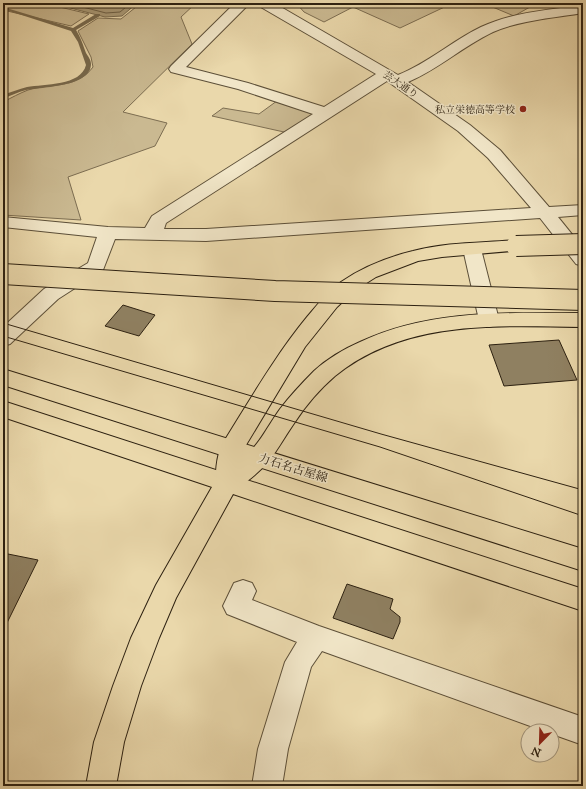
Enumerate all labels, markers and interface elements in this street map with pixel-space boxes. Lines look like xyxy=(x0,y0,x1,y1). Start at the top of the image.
street label: 芸大通り xyxy=(381,69,420,101)
place label: 私立栄徳高等学校 xyxy=(435,104,515,116)
marker: 私立栄徳高等学校 xyxy=(518,104,528,114)
street label: 力石名古屋線 xyxy=(257,451,329,485)
north arrow xyxy=(520,723,560,763)
text: N xyxy=(529,744,543,760)

